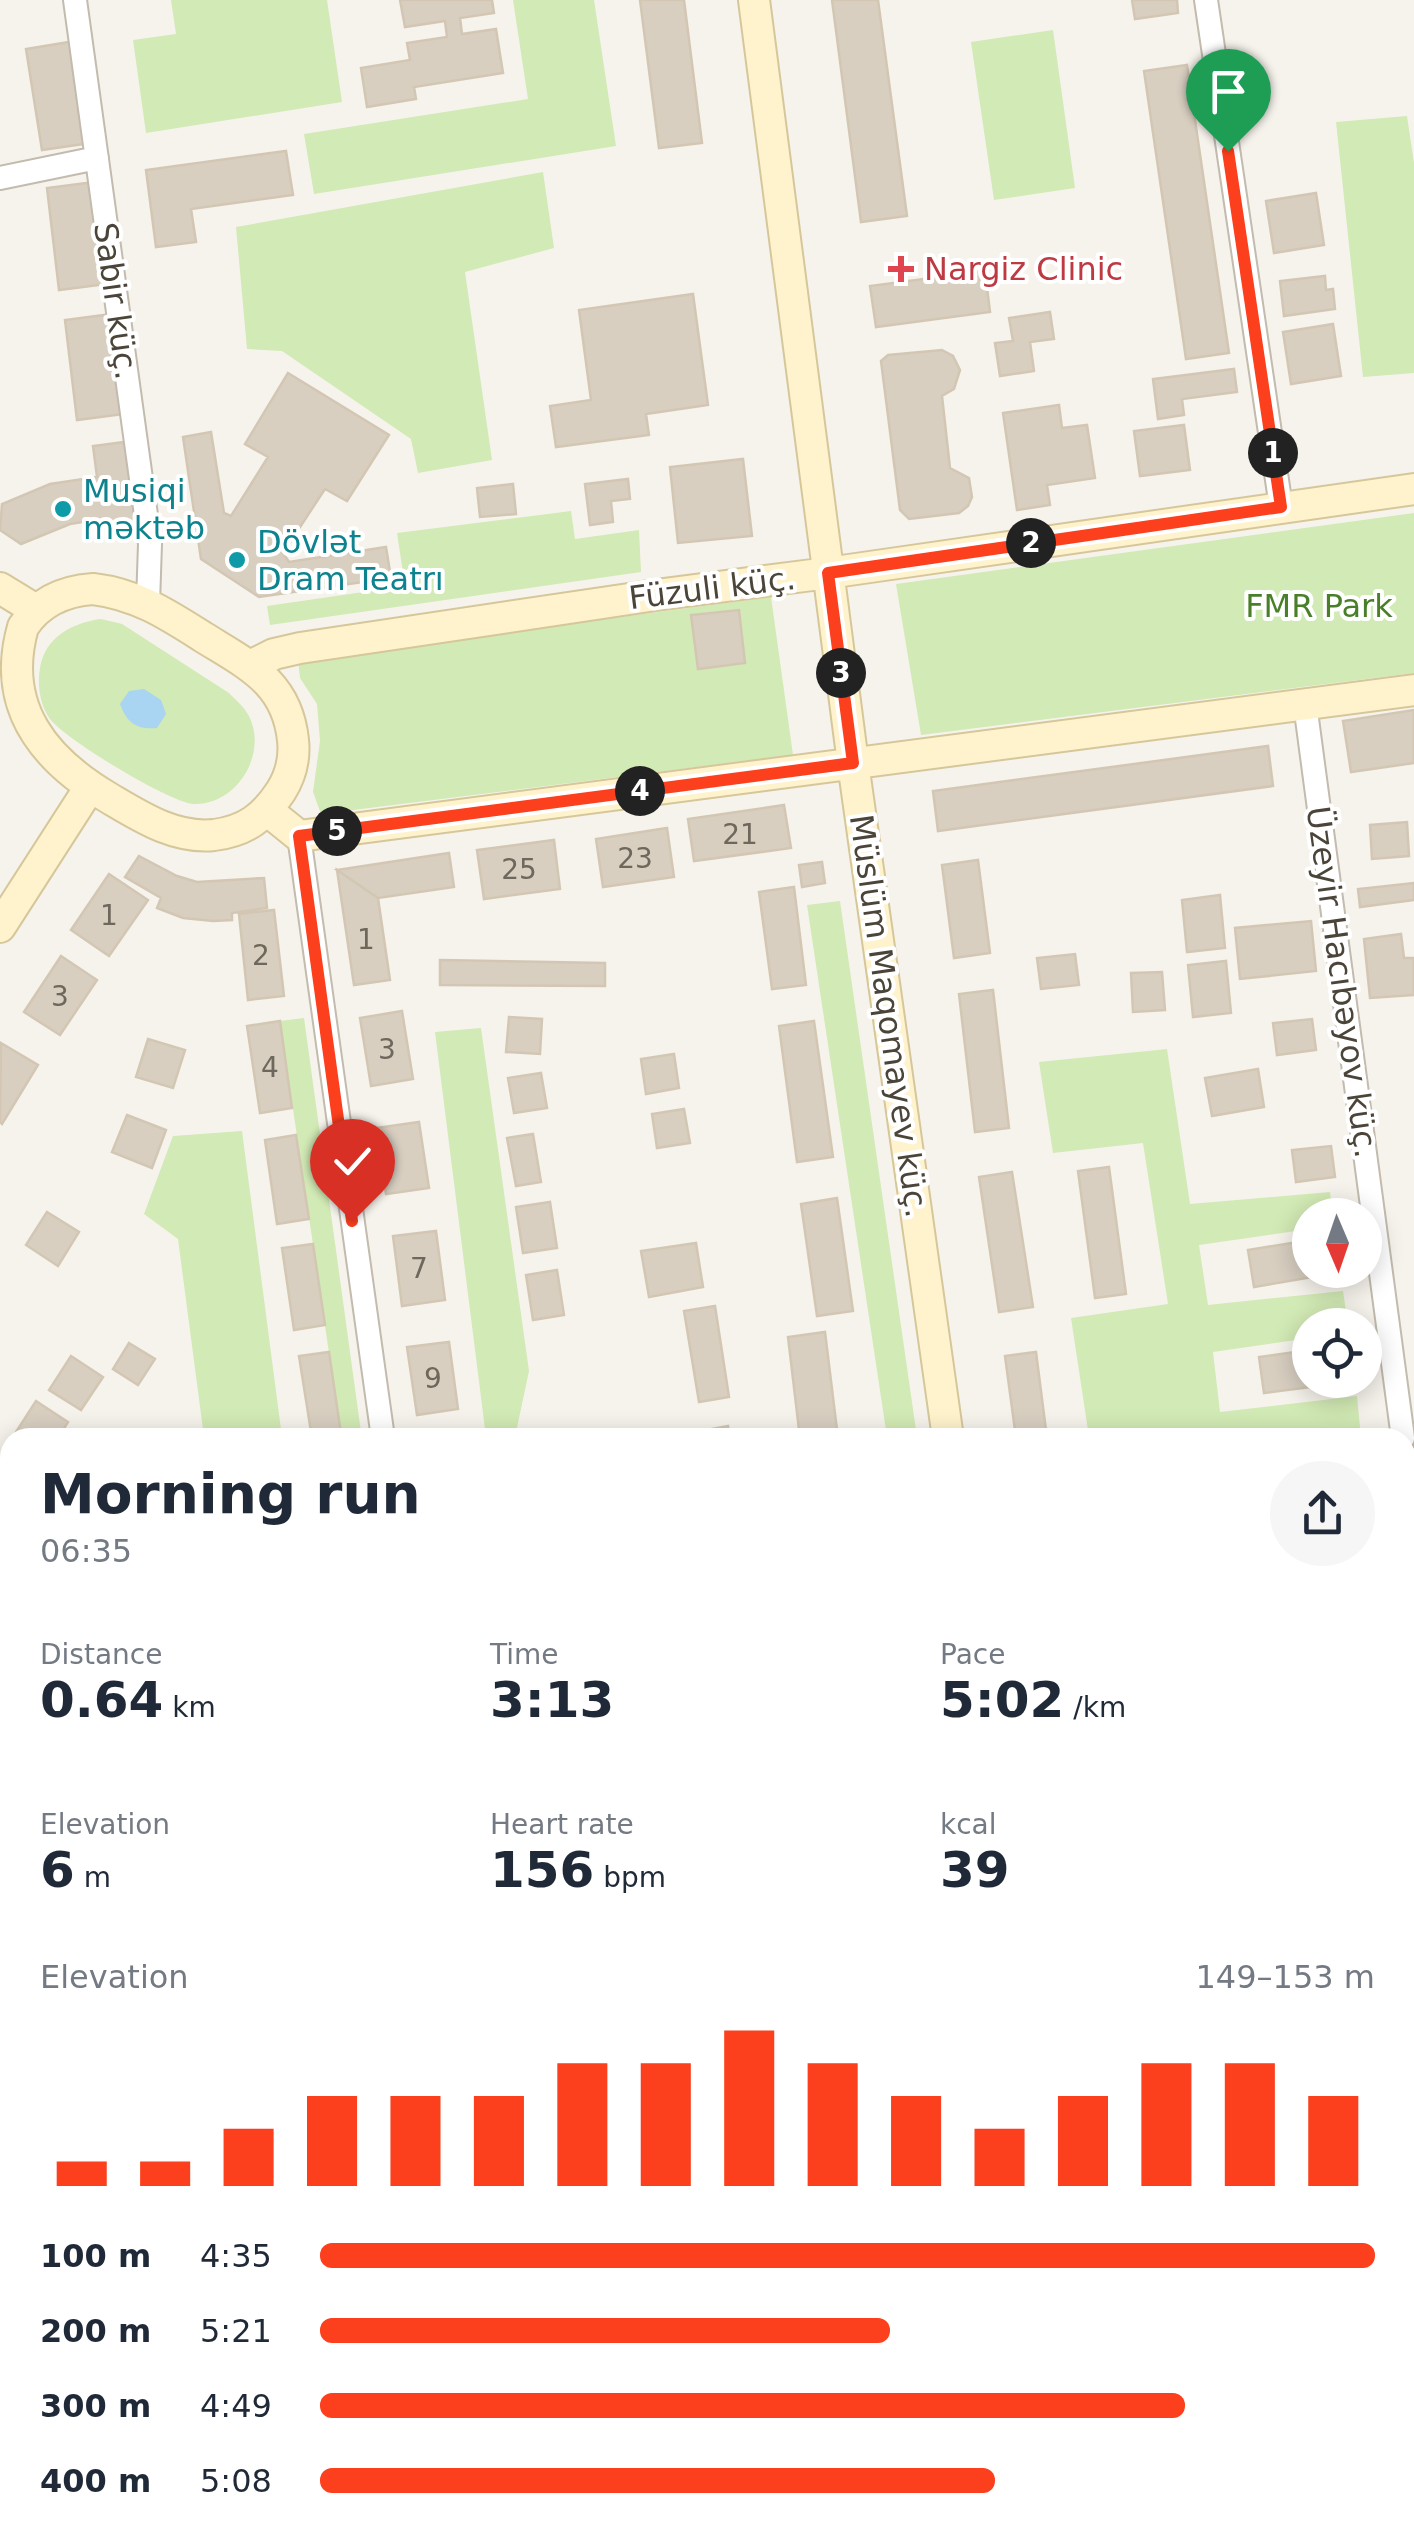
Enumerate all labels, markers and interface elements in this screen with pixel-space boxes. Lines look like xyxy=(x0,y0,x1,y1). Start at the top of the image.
pin xyxy=(1186,49,1271,152)
icon: arrive xyxy=(1201,64,1256,119)
street label: Sabir küç. xyxy=(86,220,146,382)
place label: Nargiz Clinic xyxy=(924,250,1123,288)
marker: Nargiz Clinic xyxy=(888,256,914,282)
pin: 1 xyxy=(1248,428,1298,478)
text: 1 xyxy=(1263,436,1283,469)
place label: Musiqi məktəb xyxy=(83,472,205,547)
marker: Musiqi məktəb xyxy=(52,498,74,520)
pin: 2 xyxy=(1006,518,1056,568)
place label: Dövlət Dram Teatrı xyxy=(257,523,444,598)
text: 2 xyxy=(1021,526,1041,559)
marker: Dövlət Dram Teatrı xyxy=(226,549,248,571)
street label: Füzuli küç. xyxy=(627,559,797,617)
park label: FMR Park xyxy=(1245,587,1393,625)
pin: 3 xyxy=(816,648,866,698)
text: 3 xyxy=(831,656,851,689)
pin: 4 xyxy=(615,766,665,816)
text: 4 xyxy=(630,774,650,807)
street label: Üzeyir Hacıbəyov küç. xyxy=(1299,804,1385,1160)
pin: 5 xyxy=(312,806,362,856)
street label: Müslüm Maqomayev küç. xyxy=(842,812,936,1220)
text: 5 xyxy=(327,814,347,847)
house number: 21 xyxy=(722,818,758,851)
house number: 23 xyxy=(617,842,653,875)
house number: 25 xyxy=(501,853,537,886)
house number: 1 xyxy=(100,899,118,932)
house number: 1 xyxy=(357,923,375,956)
house number: 2 xyxy=(252,939,270,972)
house number: 3 xyxy=(51,980,69,1013)
house number: 3 xyxy=(378,1033,396,1066)
house number: 4 xyxy=(261,1051,279,1084)
pin xyxy=(310,1119,395,1222)
icon: check xyxy=(325,1134,380,1189)
north arrow xyxy=(1292,1198,1382,1288)
map controls xyxy=(1292,1198,1382,1398)
house number: 7 xyxy=(410,1252,428,1285)
button: locate xyxy=(1292,1308,1382,1398)
house number: 9 xyxy=(424,1362,442,1395)
button: share xyxy=(1270,1461,1375,1566)
text: Morning run xyxy=(40,1462,421,1526)
text: 06:35 xyxy=(40,1532,132,1570)
text: Distance xyxy=(40,1638,162,1671)
text: Time xyxy=(490,1638,559,1671)
text: Pace xyxy=(940,1638,1005,1671)
text: 0.64 xyxy=(40,1671,163,1729)
text: 3:13 xyxy=(490,1671,614,1729)
text: 5:02 xyxy=(940,1671,1064,1729)
text: km xyxy=(163,1691,216,1724)
text: /km xyxy=(1064,1691,1126,1724)
text: Elevation xyxy=(40,1808,170,1841)
text: Heart rate xyxy=(490,1808,634,1841)
text: kcal xyxy=(940,1808,997,1841)
text: 6 xyxy=(40,1841,75,1899)
text: 156 xyxy=(490,1841,594,1899)
text: 39 xyxy=(940,1841,1010,1899)
text: m xyxy=(75,1861,111,1894)
text: bpm xyxy=(594,1861,666,1894)
text: Elevation xyxy=(40,1958,189,1996)
text: 149–153 m xyxy=(1196,1958,1375,1996)
text: 100 m xyxy=(40,2237,151,2275)
text: 4:35 xyxy=(200,2237,272,2275)
text: 200 m xyxy=(40,2312,151,2350)
text: 5:21 xyxy=(200,2312,272,2350)
text: 300 m xyxy=(40,2387,151,2425)
text: 4:49 xyxy=(200,2387,272,2425)
text: 400 m xyxy=(40,2462,151,2500)
text: 5:08 xyxy=(200,2462,272,2500)

